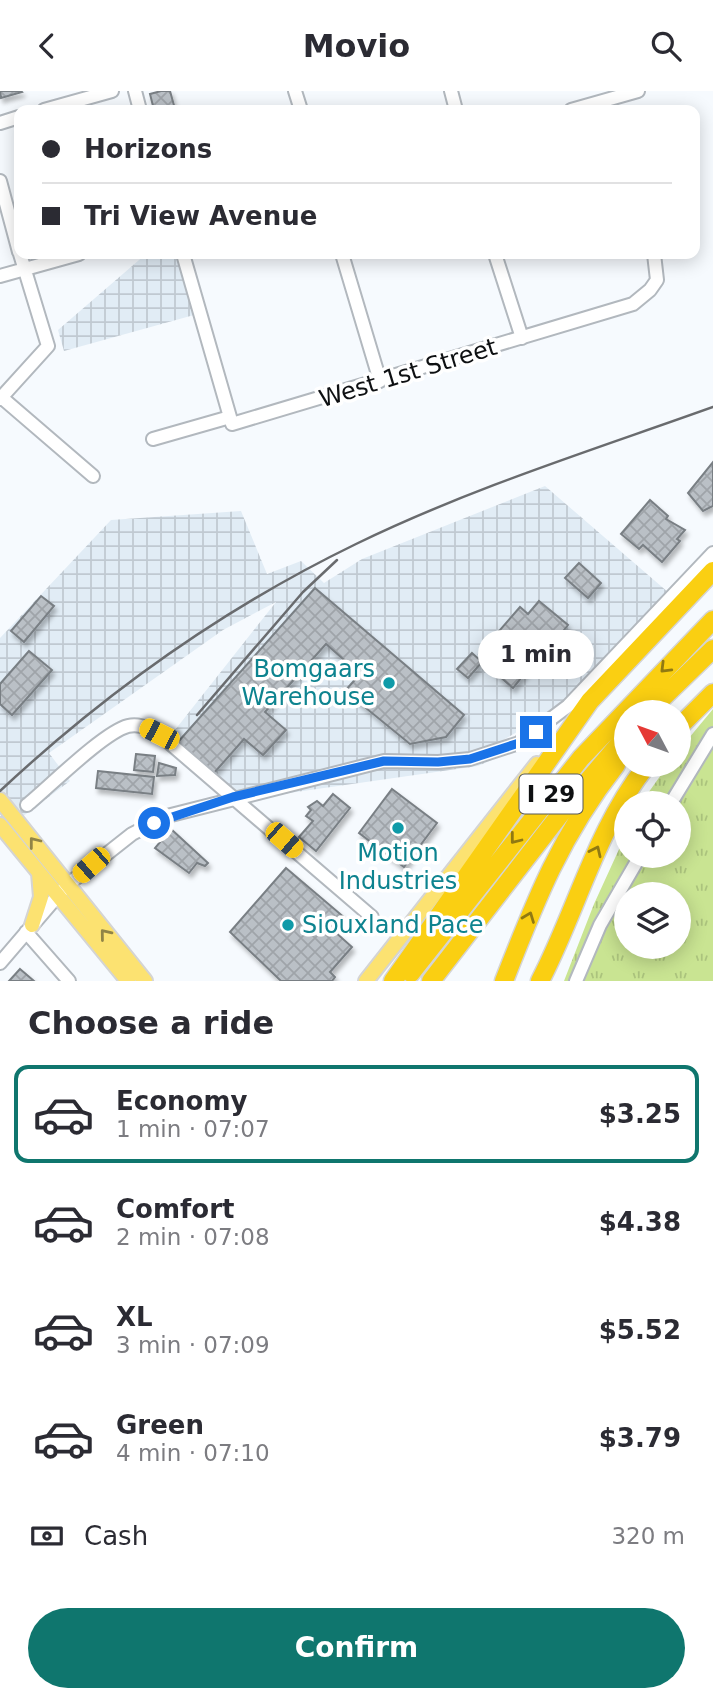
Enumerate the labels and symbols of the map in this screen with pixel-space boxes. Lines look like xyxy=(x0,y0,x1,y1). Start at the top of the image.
street label: West 1st Street xyxy=(316,333,500,413)
callout: 1 min xyxy=(478,631,594,679)
place label: Bomgaars Warehouse xyxy=(242,655,375,711)
one-way arrow xyxy=(660,660,673,673)
marker: Bomgaars Warehouse xyxy=(381,675,397,691)
north arrow xyxy=(614,700,691,777)
car xyxy=(136,715,183,753)
route end xyxy=(520,716,552,748)
road number: I 29 xyxy=(520,775,582,813)
route start xyxy=(138,807,170,839)
car xyxy=(262,818,307,862)
marker: Motion Industries xyxy=(390,820,406,836)
one-way arrow xyxy=(511,831,524,844)
one-way arrow xyxy=(30,838,43,850)
place label: Motion Industries xyxy=(339,839,457,895)
car xyxy=(69,843,114,887)
one-way arrow xyxy=(588,846,602,858)
place label: Siouxland Pace xyxy=(302,911,484,939)
one-way arrow xyxy=(520,912,534,924)
marker: Siouxland Pace xyxy=(280,917,296,933)
one-way arrow xyxy=(101,929,114,941)

